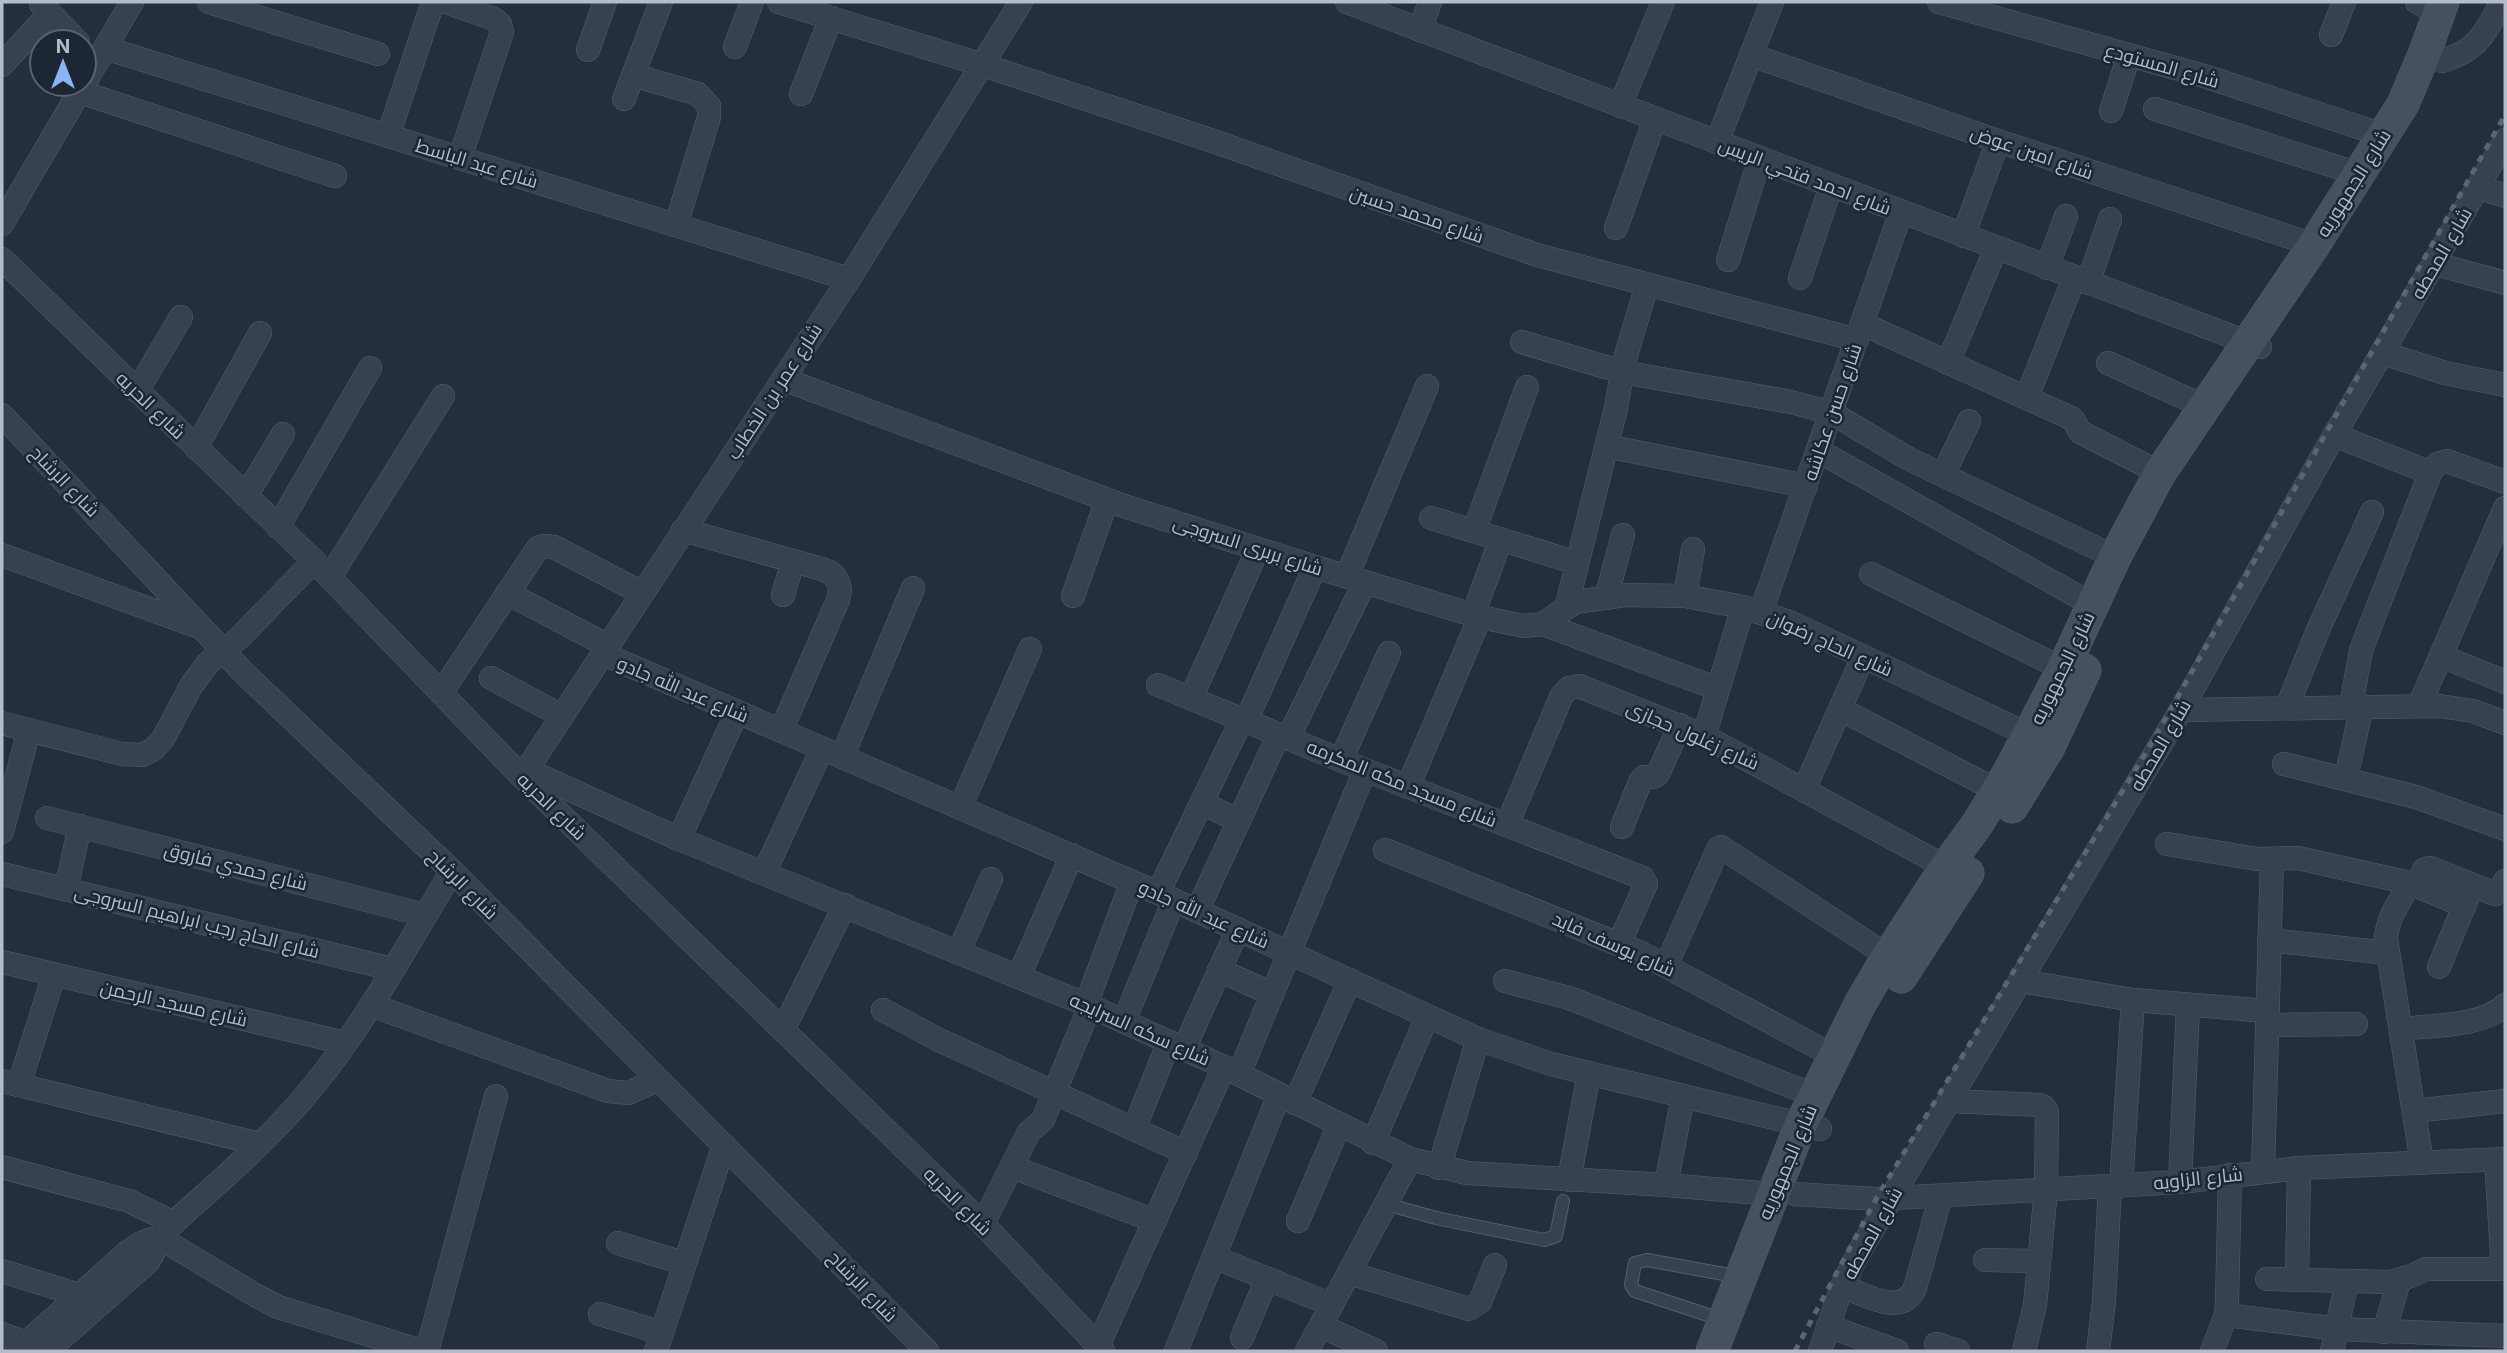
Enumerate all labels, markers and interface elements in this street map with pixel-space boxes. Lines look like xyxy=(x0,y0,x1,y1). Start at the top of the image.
north arrow xyxy=(28,28,98,98)
text: N xyxy=(56,35,70,58)
street label: شارع المستودع xyxy=(2101,38,2222,95)
street label: شارع امين عوض xyxy=(1967,121,2096,186)
street label: شارع الجمهوريه xyxy=(2311,125,2397,243)
street label: شارع احمد فتحي الريس xyxy=(1714,133,1894,223)
street label: شارع عبد الباسط xyxy=(412,134,541,195)
street label: شارع محمد حسين xyxy=(1346,181,1487,250)
street label: شارع المحطه xyxy=(2406,203,2479,304)
street label: شارع عمر بن الخطاب xyxy=(722,319,829,465)
street label: شارع حسن عكاشه xyxy=(1798,341,1869,484)
street label: شارع الحريه xyxy=(110,367,190,445)
street label: شارع الرشاح xyxy=(23,441,104,523)
street label: شارع بربرى السروجى xyxy=(1170,510,1325,582)
street label: شارع الحاج رضوان xyxy=(1763,605,1896,683)
street label: شارع الجمهوريه xyxy=(2025,608,2102,729)
street label: شارع عبد الله جادو xyxy=(613,650,752,729)
street label: شارع المحطه xyxy=(2125,695,2198,796)
street label: شارع زغلول حجازى xyxy=(1622,696,1763,777)
street label: شارع مسجد مكه المكرمه xyxy=(1303,735,1500,834)
street label: شارع الحريه xyxy=(511,768,591,846)
street label: شارع حمدي فاروق xyxy=(161,838,310,898)
street label: شارع الرشاح xyxy=(421,844,503,926)
street label: شارع عبد الله جادو xyxy=(1134,874,1273,955)
street label: شارع الحاج رجب ابراهيم السروجى xyxy=(72,880,322,965)
street label: شارع يوسف فايد xyxy=(1548,907,1679,984)
street label: شارع مسجد الرحمن xyxy=(98,975,250,1034)
street label: شارع سكه السرايجه xyxy=(1065,988,1214,1073)
street label: شارع الجمهوريه xyxy=(1753,1101,1824,1224)
street label: شارع الحريه xyxy=(917,1162,997,1242)
street label: شارع الزاويه xyxy=(2152,1162,2244,1197)
street label: شارع المحطه xyxy=(1838,1183,1909,1284)
street label: شارع الرشاح xyxy=(821,1246,902,1328)

